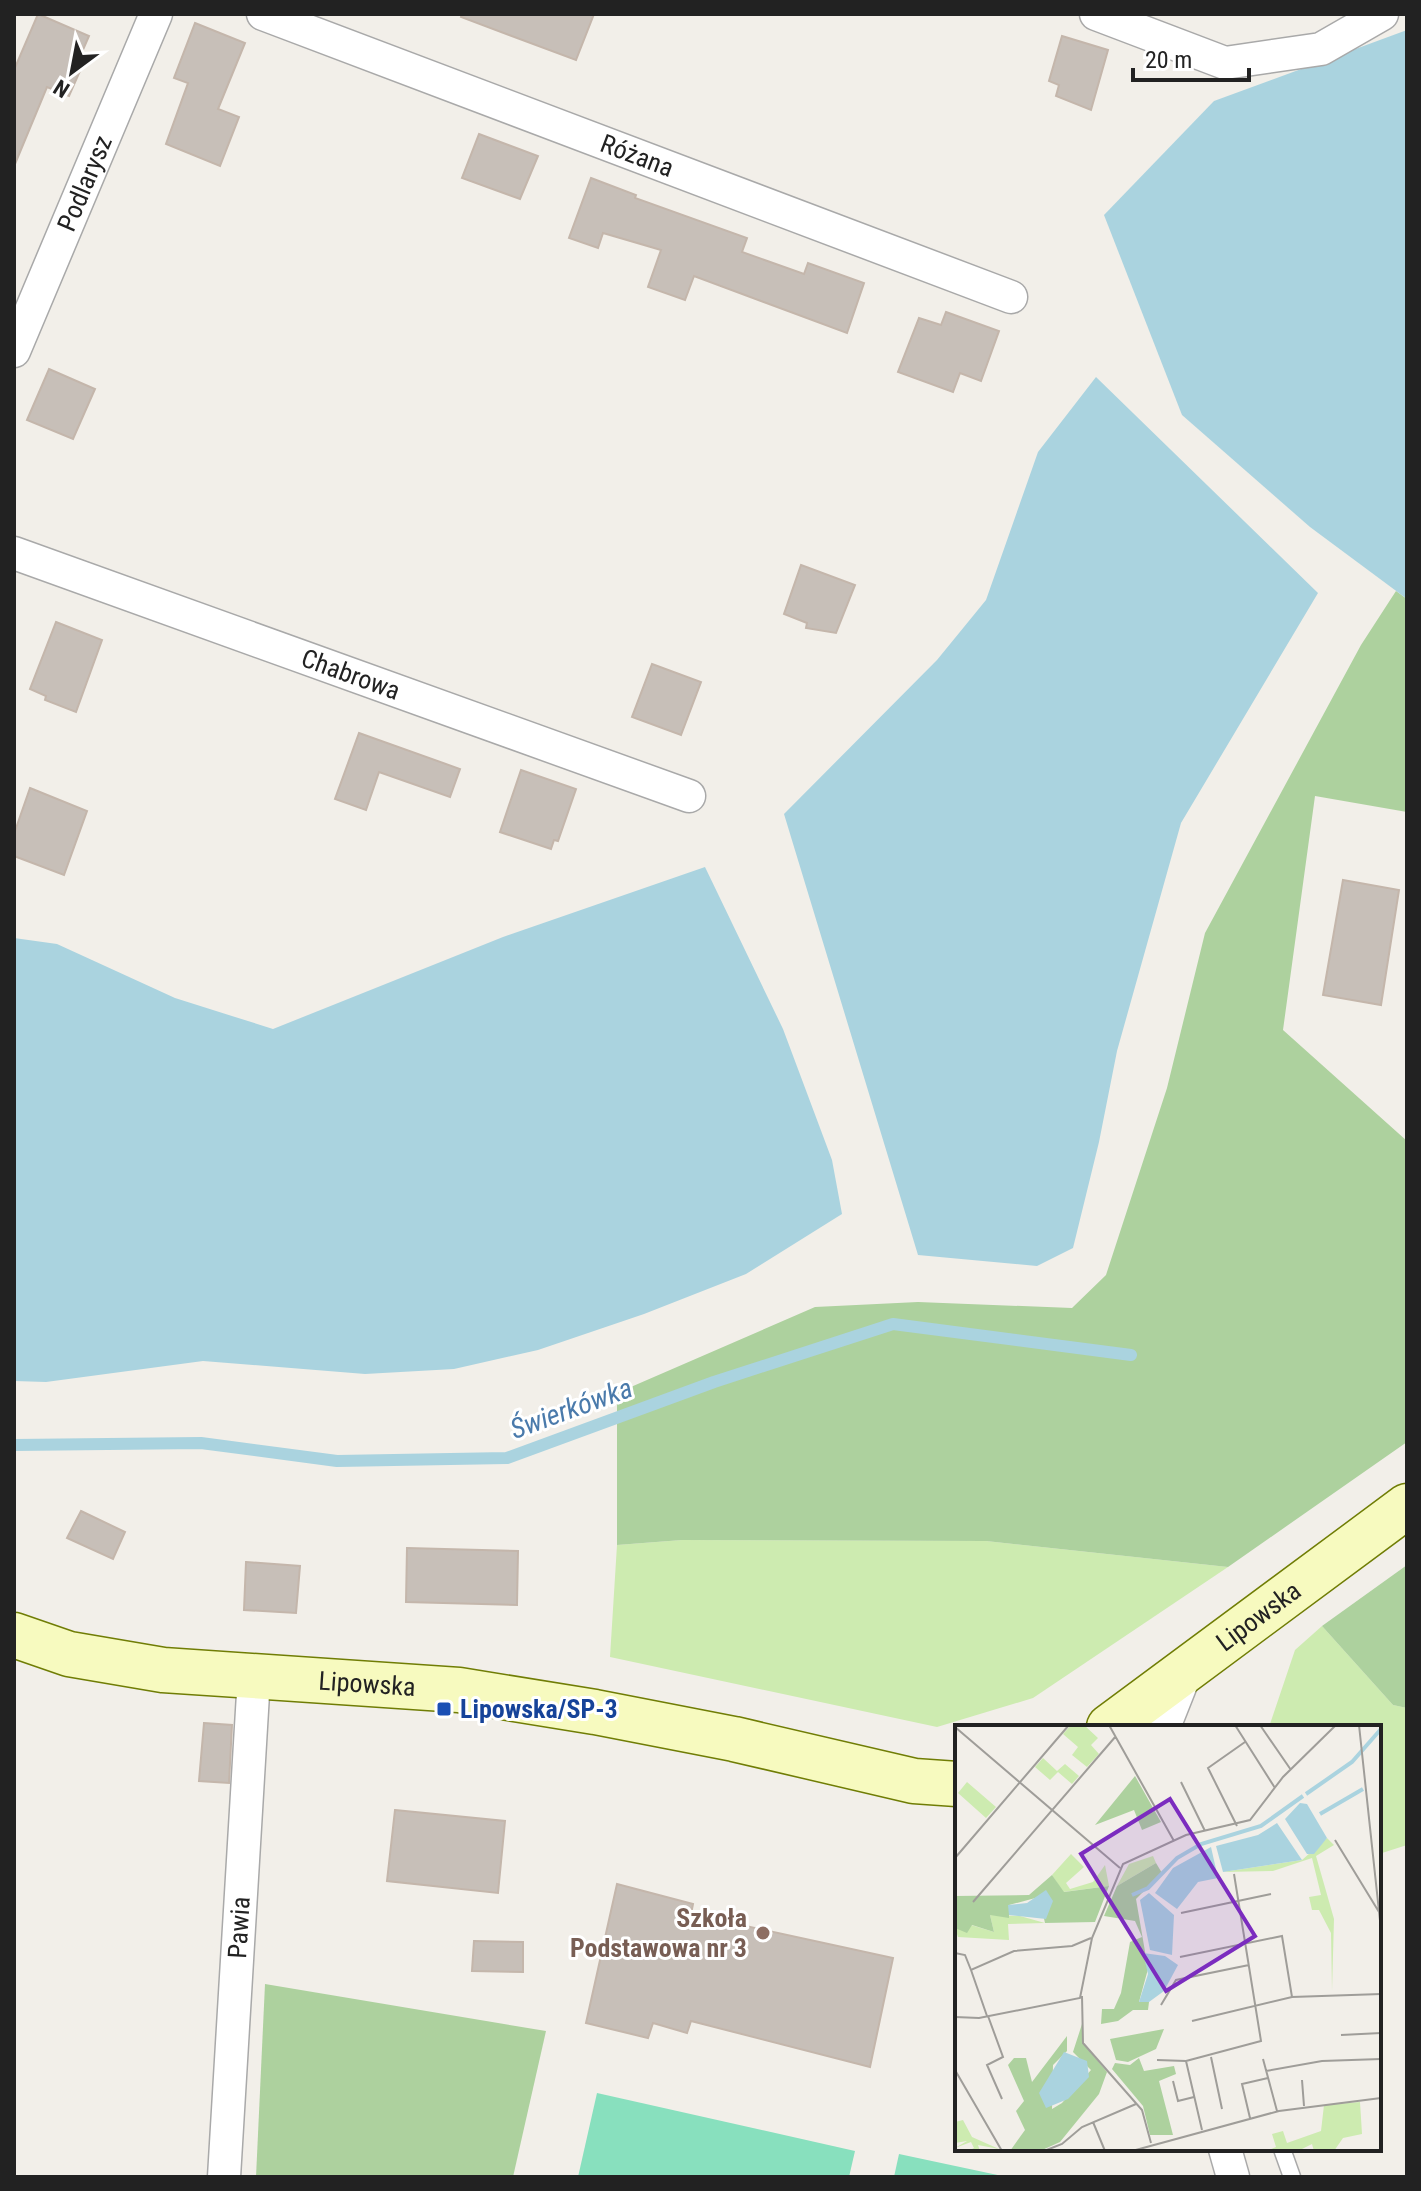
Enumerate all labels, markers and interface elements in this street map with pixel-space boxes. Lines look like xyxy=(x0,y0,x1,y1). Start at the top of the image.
north arrow xyxy=(32,32,112,112)
scale bar xyxy=(1133,32,1249,82)
text: 20 m xyxy=(1145,46,1192,74)
text: N xyxy=(49,74,74,103)
street label: Różana xyxy=(596,128,678,183)
street label: Podlarysz xyxy=(51,131,118,236)
street label: Chabrowa xyxy=(297,643,404,706)
water label: Świerkówka xyxy=(506,1371,637,1446)
street label: Lipowska xyxy=(1210,1575,1306,1657)
street label: Lipowska xyxy=(317,1666,416,1702)
place label: Lipowska/SP-3 xyxy=(460,1694,618,1724)
marker: Lipowska/SP-3 xyxy=(435,1700,453,1718)
inset map xyxy=(955,1725,1381,2151)
street label: Pawia xyxy=(222,1896,256,1959)
place label: Szkoła Podstawowa nr 3 xyxy=(570,1903,747,1963)
marker: Szkoła Podstawowa nr 3 xyxy=(754,1924,772,1942)

